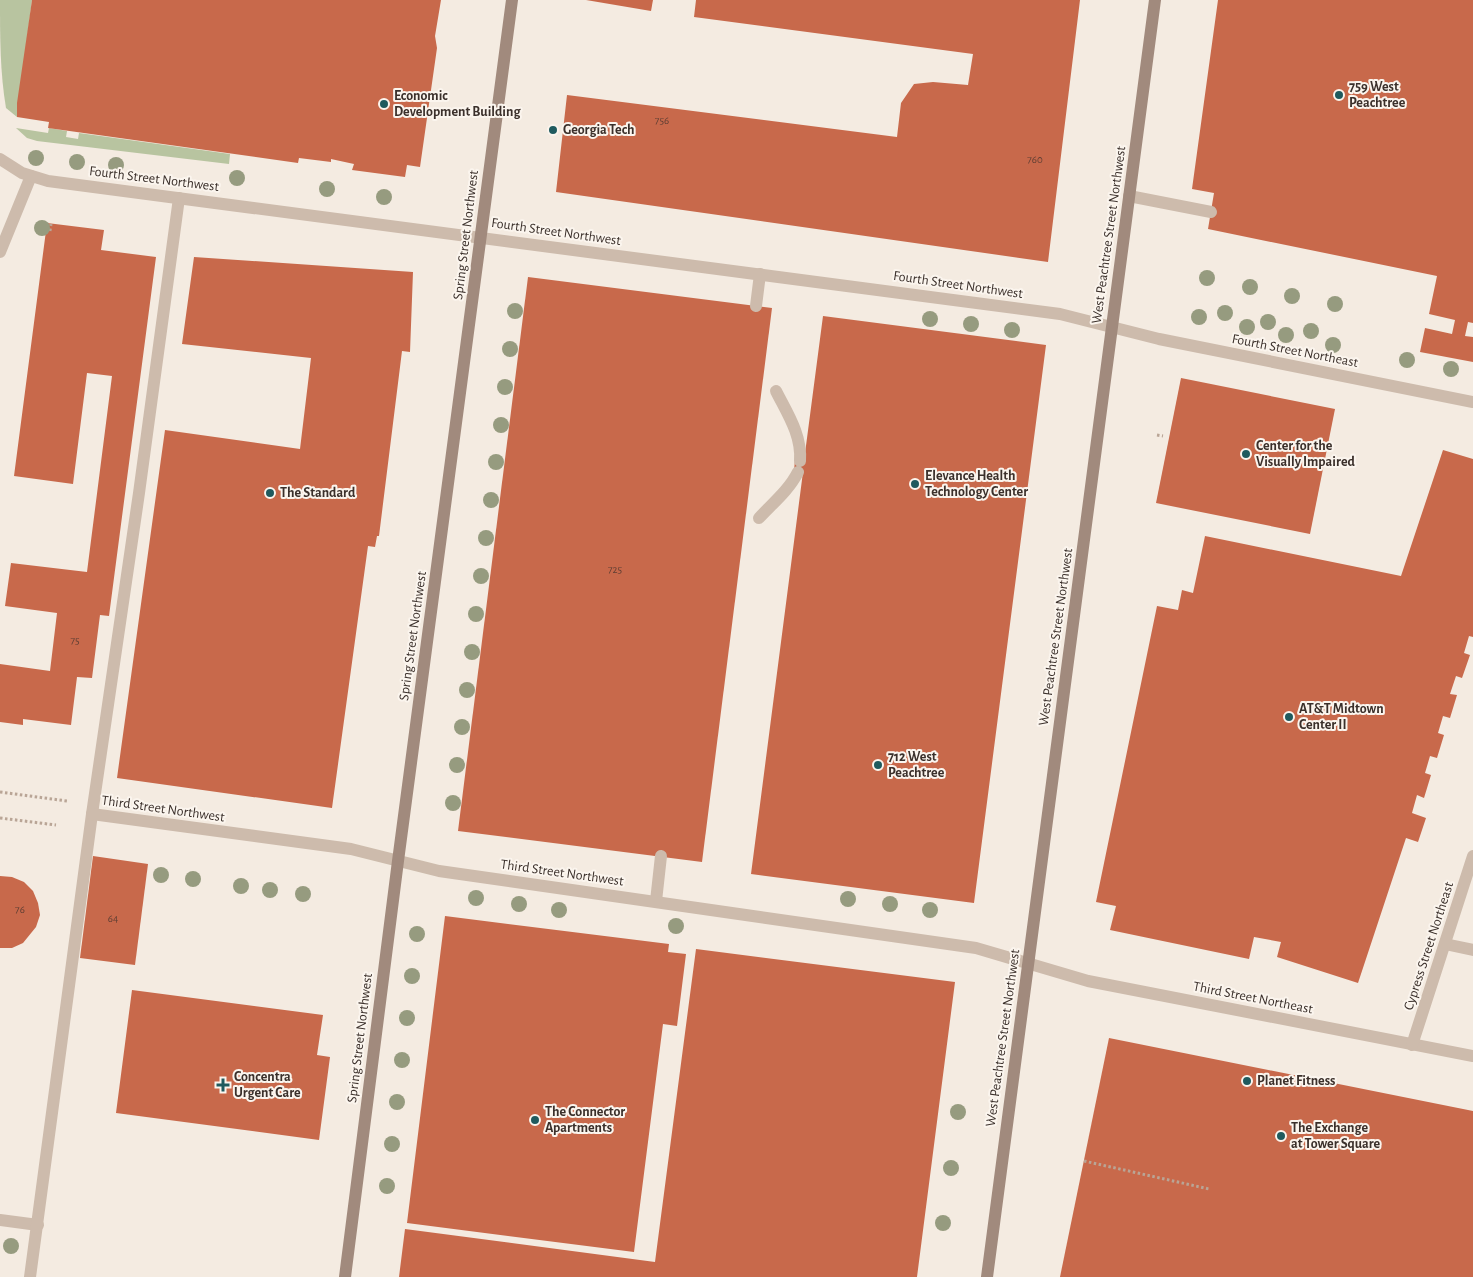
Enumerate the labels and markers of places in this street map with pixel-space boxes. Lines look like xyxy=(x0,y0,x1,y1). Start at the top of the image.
place label: 759 West Peachtree xyxy=(1349,80,1406,110)
place label: Economic Development Building xyxy=(394,89,521,119)
marker: 759 West Peachtree xyxy=(1333,89,1345,101)
marker: Economic Development Building xyxy=(378,98,390,110)
place label: Georgia Tech xyxy=(563,123,634,137)
marker: Georgia Tech xyxy=(547,124,559,136)
place label: Center for the Visually Impaired xyxy=(1256,439,1355,469)
marker: Center for the Visually Impaired xyxy=(1240,448,1252,460)
place label: Elevance Health Technology Center xyxy=(925,469,1028,499)
marker: Elevance Health Technology Center xyxy=(909,478,921,490)
place label: The Standard xyxy=(280,486,356,500)
marker: The Standard xyxy=(264,487,276,499)
place label: AT&T Midtown Center II xyxy=(1299,702,1384,732)
marker: AT&T Midtown Center II xyxy=(1283,711,1295,723)
place label: 712 West Peachtree xyxy=(888,750,945,780)
marker: 712 West Peachtree xyxy=(872,759,884,771)
place label: Concentra Urgent Care xyxy=(234,1070,301,1100)
place label: Planet Fitness xyxy=(1257,1074,1335,1088)
marker: Planet Fitness xyxy=(1241,1075,1253,1087)
marker: Concentra Urgent Care xyxy=(216,1078,230,1092)
place label: The Connector Apartments xyxy=(545,1105,625,1135)
marker: The Connector Apartments xyxy=(529,1114,541,1126)
place label: The Exchange at Tower Square xyxy=(1291,1121,1381,1151)
marker: The Exchange at Tower Square xyxy=(1275,1130,1287,1142)

